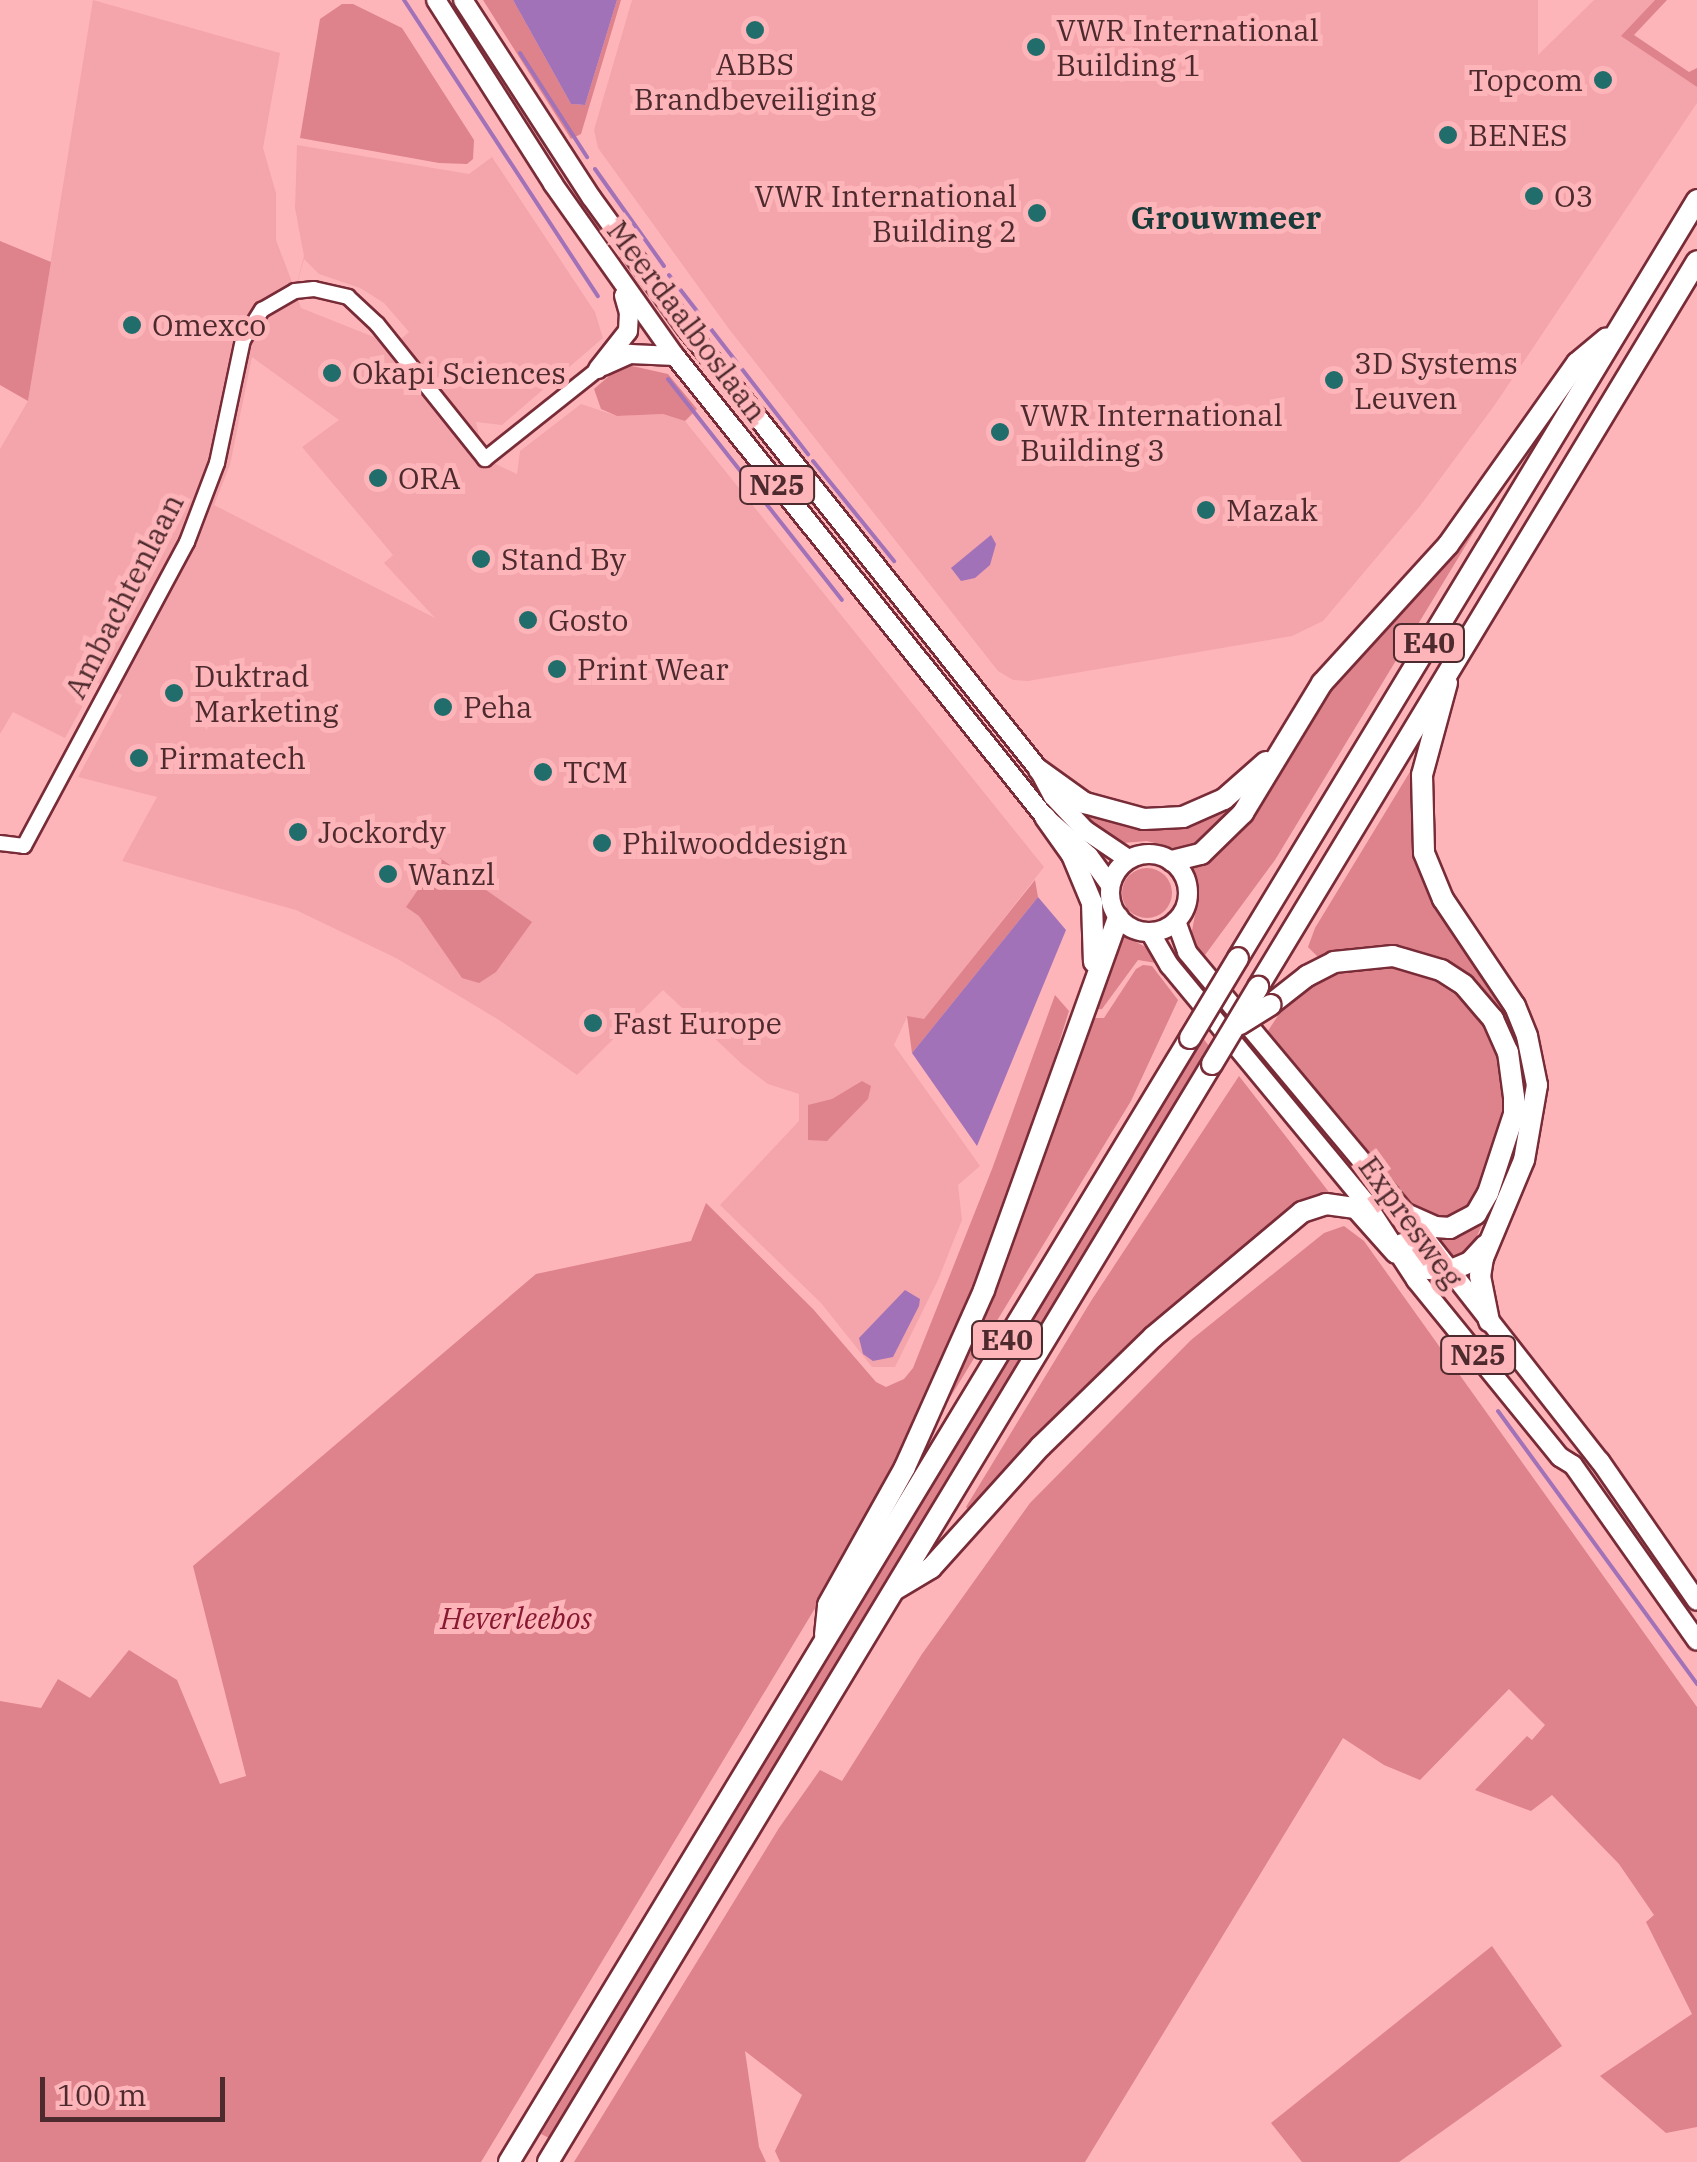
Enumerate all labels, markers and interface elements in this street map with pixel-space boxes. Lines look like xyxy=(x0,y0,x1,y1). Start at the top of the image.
place label: VWR International Building 1 xyxy=(1056,12,1319,82)
marker: ABBS Brandbeveiliging xyxy=(744,19,766,41)
marker: VWR International Building 1 xyxy=(1025,36,1047,58)
place label: ABBS Brandbeveiliging xyxy=(634,46,876,116)
place label: Topcom xyxy=(1468,62,1583,98)
marker: Topcom xyxy=(1592,69,1614,91)
place label: BENES xyxy=(1468,117,1568,153)
marker: BENES xyxy=(1437,124,1459,146)
place label: VWR International Building 2 xyxy=(754,178,1017,248)
place label: O3 xyxy=(1554,178,1593,214)
marker: O3 xyxy=(1523,185,1545,207)
district label: Grouwmeer xyxy=(1131,198,1321,236)
marker: VWR International Building 2 xyxy=(1026,202,1048,224)
street label: Meerdaalboslaan xyxy=(600,213,774,429)
place label: Omexco xyxy=(152,307,266,343)
marker: Omexco xyxy=(121,314,143,336)
place label: 3D Systems Leuven xyxy=(1354,345,1518,416)
place label: Okapi Sciences xyxy=(352,355,566,391)
marker: Okapi Sciences xyxy=(321,362,343,384)
marker: 3D Systems Leuven xyxy=(1323,369,1345,391)
place label: VWR International Building 3 xyxy=(1020,397,1283,468)
marker: VWR International Building 3 xyxy=(989,421,1011,443)
place label: ORA xyxy=(398,460,461,496)
road number: N25 xyxy=(737,462,817,508)
marker: ORA xyxy=(367,467,389,489)
street label: Ambachtenlaan xyxy=(57,488,191,704)
place label: Mazak xyxy=(1226,492,1318,528)
marker: Mazak xyxy=(1195,499,1217,521)
place label: Stand By xyxy=(501,541,626,577)
marker: Stand By xyxy=(470,548,492,570)
place label: Gosto xyxy=(548,602,628,638)
marker: Gosto xyxy=(517,609,539,631)
road number: E40 xyxy=(1392,620,1466,666)
place label: Print Wear xyxy=(577,651,729,687)
place label: Duktrad Marketing xyxy=(194,658,339,728)
marker: Print Wear xyxy=(546,658,568,680)
marker: Duktrad Marketing xyxy=(163,682,185,704)
place label: Peha xyxy=(463,689,532,725)
marker: Peha xyxy=(432,696,454,718)
place label: Pirmatech xyxy=(159,740,306,776)
marker: Pirmatech xyxy=(128,747,150,769)
place label: TCM xyxy=(563,754,628,790)
marker: TCM xyxy=(532,761,554,783)
place label: Jockordy xyxy=(318,814,446,850)
marker: Jockordy xyxy=(287,821,309,843)
place label: Philwooddesign xyxy=(622,825,848,861)
marker: Philwooddesign xyxy=(591,832,613,854)
place label: Wanzl xyxy=(408,856,495,892)
marker: Wanzl xyxy=(377,863,399,885)
place label: Fast Europe xyxy=(613,1005,782,1041)
marker: Fast Europe xyxy=(582,1012,604,1034)
street label: Expresweg xyxy=(1351,1149,1471,1295)
road number: E40 xyxy=(970,1317,1044,1363)
road number: N25 xyxy=(1438,1332,1518,1378)
park label: Heverleebos xyxy=(440,1600,592,1636)
scale bar xyxy=(45,2057,230,2119)
text: 100 m xyxy=(57,2075,147,2114)

